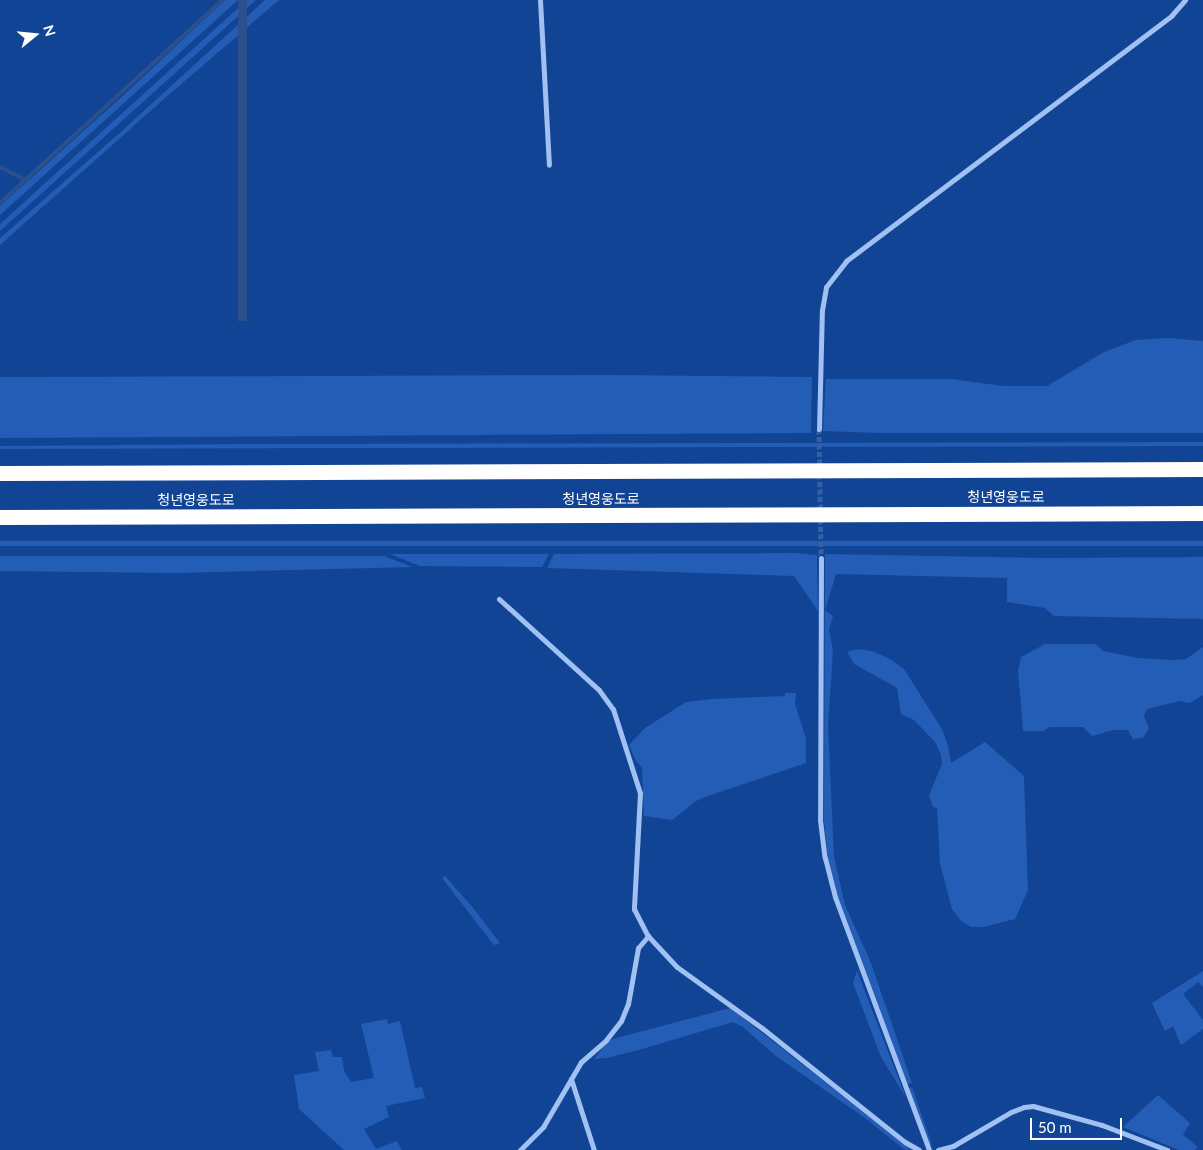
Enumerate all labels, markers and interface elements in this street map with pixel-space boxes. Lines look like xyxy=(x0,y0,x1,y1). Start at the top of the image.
north arrow xyxy=(10,10,60,60)
text: N xyxy=(40,23,60,38)
street label: 청년영웅도로 xyxy=(967,489,1045,505)
street label: 청년영웅도로 xyxy=(562,491,640,507)
street label: 청년영웅도로 xyxy=(157,492,235,508)
scale bar xyxy=(1033,1108,1126,1140)
text: 50 m xyxy=(1038,1118,1072,1136)

